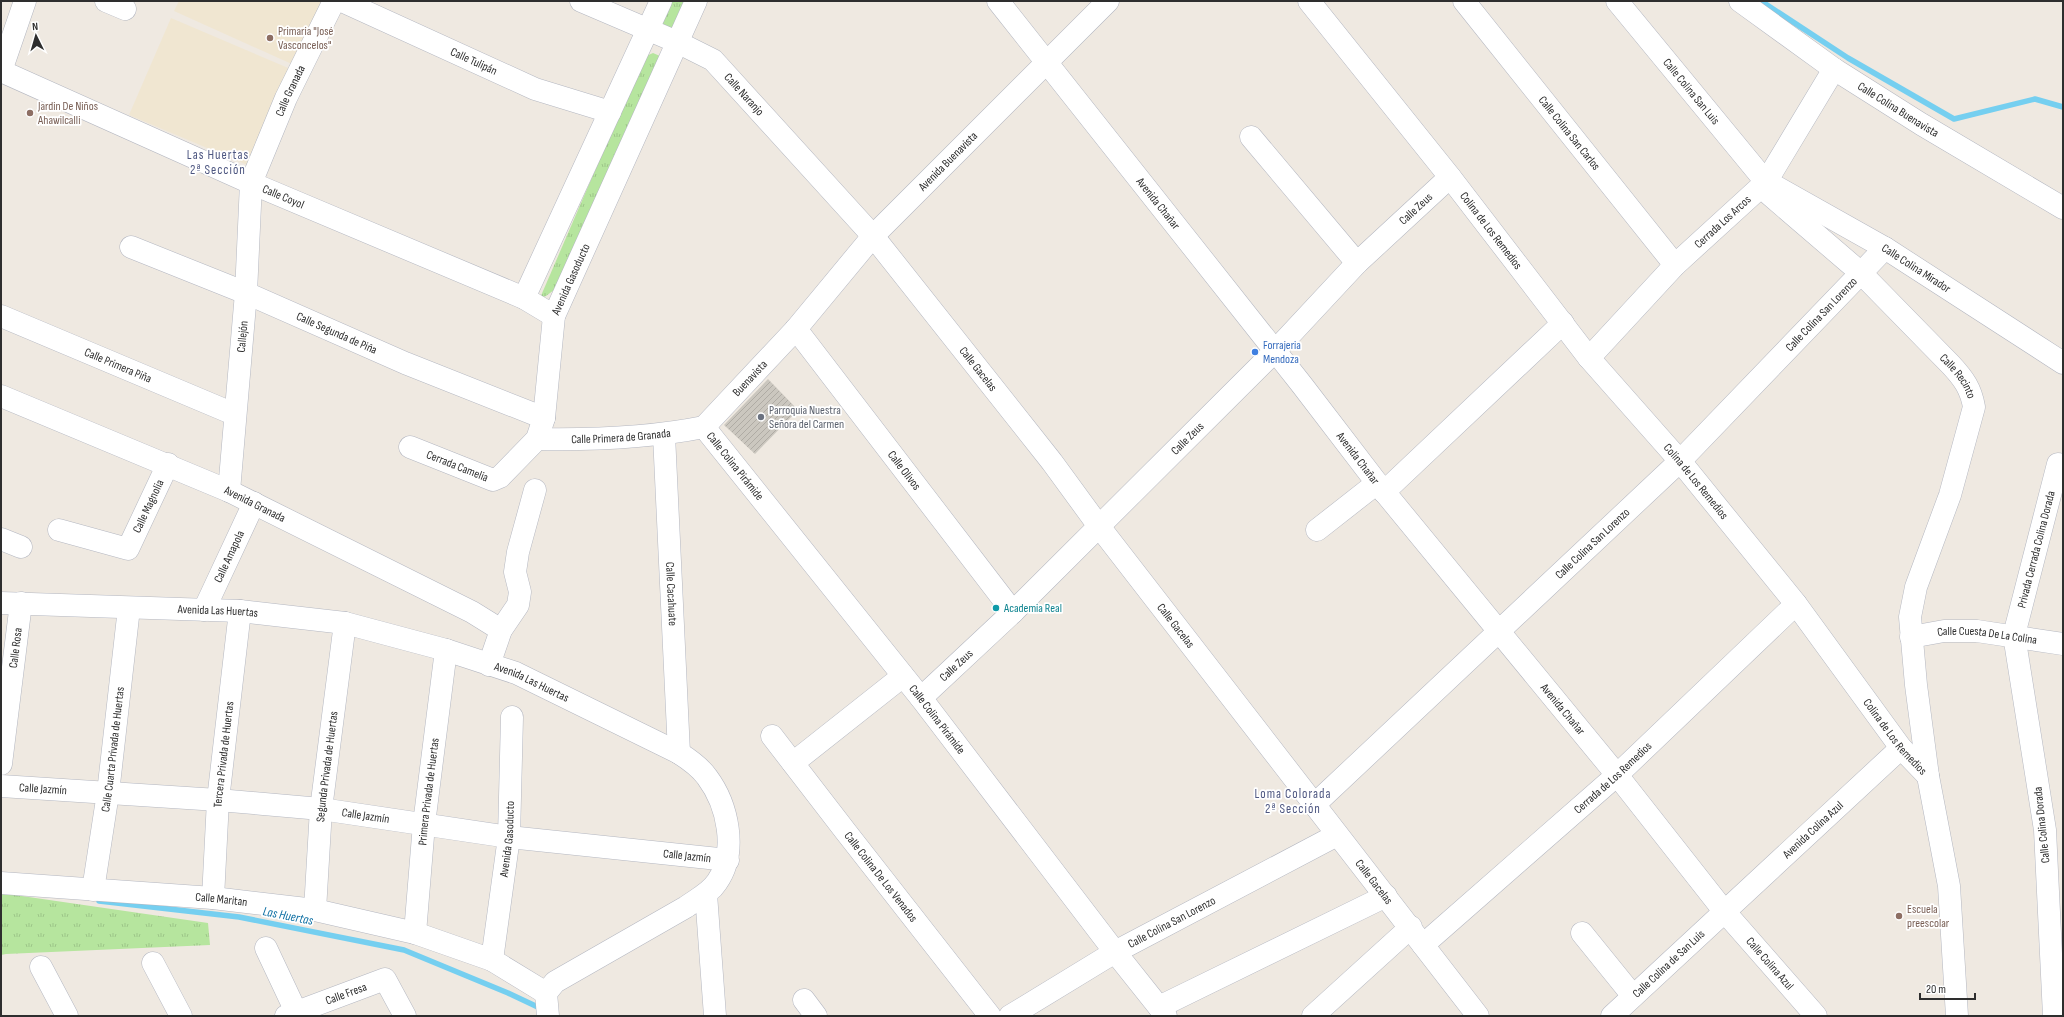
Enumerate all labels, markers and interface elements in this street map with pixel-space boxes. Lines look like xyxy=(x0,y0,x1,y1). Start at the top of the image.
north arrow xyxy=(16,16,56,56)
text: N xyxy=(32,20,39,33)
place label: Primaria "José Vasconcelos" xyxy=(278,24,334,53)
marker: Primaria "José Vasconcelos" xyxy=(265,33,275,43)
street label: Calle Tulipán xyxy=(448,44,500,78)
street label: Calle Colina San Luis xyxy=(1660,55,1723,128)
street label: Calle Granada xyxy=(272,62,309,119)
street label: Calle Naranjo xyxy=(721,70,767,119)
street label: Calle Colina Buenavista xyxy=(1855,78,1942,141)
street label: Calle Colina San Carlos xyxy=(1535,93,1604,173)
place label: Jardin De Niños Ahawilcalli xyxy=(37,99,98,128)
marker: Jardin De Niños Ahawilcalli xyxy=(25,108,35,118)
street label: Avenida Buenavista xyxy=(914,128,981,195)
district label: Las Huertas 2ª Sección xyxy=(187,147,249,178)
street label: Avenida Chañar xyxy=(1132,173,1184,233)
street label: Calle Coyol xyxy=(260,181,306,212)
street label: Calle Zeus xyxy=(1396,189,1436,228)
street label: Colina de Los Remedios xyxy=(1457,189,1526,272)
street label: Cerrada Los Arcos xyxy=(1691,192,1754,251)
street label: Calle Colina Mirador xyxy=(1879,240,1954,296)
street label: Avenida Gasoducto xyxy=(548,241,593,318)
street label: Calle Colina San Lorenzo xyxy=(1782,274,1860,354)
street label: Calle Segunda de Piña xyxy=(294,309,380,357)
street label: Callejón xyxy=(233,320,251,353)
place label: Forrajeria Mendoza xyxy=(1263,338,1301,367)
street label: Calle Primera Piña xyxy=(82,344,154,386)
street label: Calle Gacelas xyxy=(956,344,1001,394)
marker: Forrajeria Mendoza xyxy=(1250,347,1260,357)
street label: Calle Recinto xyxy=(1937,350,1979,400)
street label: Buenavista xyxy=(729,357,771,399)
place label: Parroquia Nuestra Señora del Carmen xyxy=(769,403,844,432)
marker: Parroquia Nuestra Señora del Carmen xyxy=(756,412,766,422)
street label: Calle Zeus xyxy=(1168,419,1207,458)
street label: Calle Primera de Granada xyxy=(571,425,672,447)
street label: Avenida Chañar xyxy=(1333,428,1383,488)
street label: Calle Colina Pirámide xyxy=(703,429,767,503)
street label: Colina de Los Remedios xyxy=(1660,440,1732,522)
street label: Cerrada Camelia xyxy=(424,447,491,485)
street label: Calle Olivos xyxy=(884,447,924,493)
street label: Calle Magnolia xyxy=(129,477,167,535)
street label: Avenida Granada xyxy=(221,482,288,526)
street label: Privada Cerrada Colina Dorada xyxy=(2014,489,2058,610)
street label: Calle Colina San Lorenzo xyxy=(1552,505,1633,582)
street label: Calle Amapola xyxy=(210,528,248,585)
street label: Calle Cacahuate xyxy=(662,561,681,626)
street label: Calle Gacelas xyxy=(1154,600,1198,651)
street label: Avenida Las Huertas xyxy=(176,601,259,621)
place label: Academia Real xyxy=(1003,601,1062,616)
marker: Academia Real xyxy=(991,603,1001,613)
street label: Calle Cuesta De La Colina xyxy=(1936,624,2038,648)
street label: Calle Rosa xyxy=(5,626,25,669)
street label: Calle Zeus xyxy=(936,646,976,684)
street label: Avenida Las Huertas xyxy=(491,659,572,705)
street label: Avenida Chañar xyxy=(1537,680,1589,738)
street label: Calle Colina Pirámide xyxy=(906,682,969,757)
street label: Calle Cuarta Privada de Huertas xyxy=(98,686,128,813)
street label: Colina de Los Remedios xyxy=(1860,696,1930,778)
street label: Tercera Privada de Huertas xyxy=(210,700,237,808)
street label: Segunda Privada de Huertas xyxy=(313,710,341,822)
street label: Primera Privada de Huertas xyxy=(415,737,442,846)
street label: Cerrada de Los Remedios xyxy=(1571,738,1655,817)
street label: Calle Jazmín xyxy=(18,780,67,798)
district label: Loma Colorada 2ª Sección xyxy=(1255,786,1331,817)
street label: Calle Colina Dorada xyxy=(2030,786,2053,864)
street label: Avenida Colina Azul xyxy=(1779,798,1846,862)
street label: Avenida Gasoducto xyxy=(496,801,517,879)
street label: Calle Jazmín xyxy=(341,805,390,827)
street label: Calle Colina De Los Venados xyxy=(841,829,921,925)
street label: Calle Jazmín xyxy=(662,846,712,866)
street label: Calle Gacelas xyxy=(1352,856,1396,907)
street label: Calle Maritan xyxy=(195,889,248,909)
street label: Calle Colina San Lorenzo xyxy=(1125,893,1218,951)
place label: Escuela preescolar xyxy=(1907,902,1950,931)
water label: Las Huertas xyxy=(262,903,315,929)
marker: Escuela preescolar xyxy=(1894,911,1904,921)
street label: Calle Colina de San Luis xyxy=(1629,926,1708,1001)
street label: Calle Colina Azul xyxy=(1743,934,1797,993)
scale bar xyxy=(1920,975,1975,1001)
street label: Calle Fresa xyxy=(323,979,369,1008)
text: 20 m xyxy=(1926,982,1946,997)

